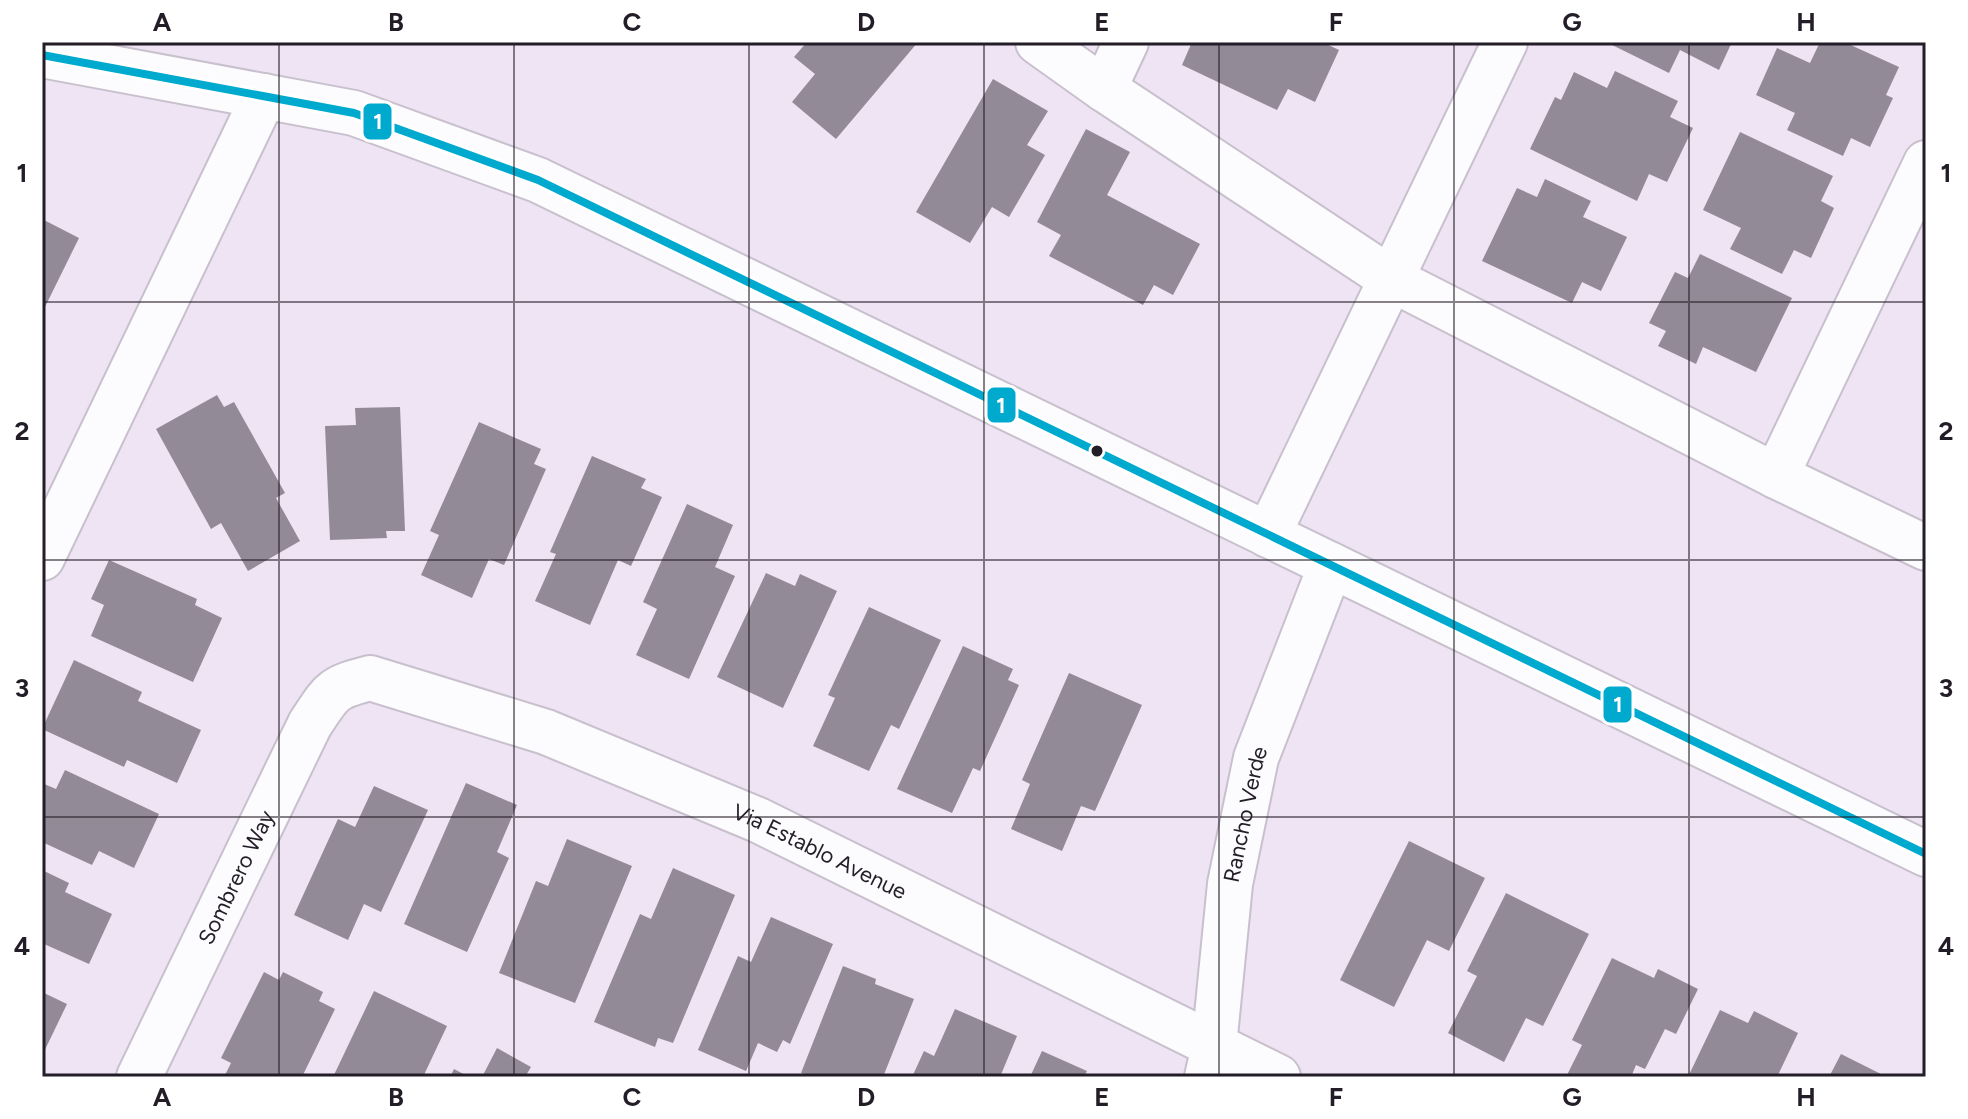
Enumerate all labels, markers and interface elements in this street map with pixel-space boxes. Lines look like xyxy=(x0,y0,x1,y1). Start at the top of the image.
text: A xyxy=(153,6,172,38)
text: B xyxy=(388,6,404,38)
text: C xyxy=(623,6,642,38)
text: D xyxy=(857,6,875,38)
text: E xyxy=(1094,6,1110,38)
text: F xyxy=(1329,6,1343,38)
text: G xyxy=(1562,6,1582,38)
text: H xyxy=(1796,6,1816,38)
line badge: 1 xyxy=(362,102,393,141)
text: 1 xyxy=(373,108,383,135)
text: 1 xyxy=(17,157,27,189)
text: 1 xyxy=(1941,157,1951,189)
line badge: 1 xyxy=(986,386,1017,424)
text: 1 xyxy=(996,392,1006,419)
text: 2 xyxy=(14,415,30,447)
text: 2 xyxy=(1938,415,1954,447)
unlabelled marker xyxy=(1089,443,1105,459)
text: 3 xyxy=(15,672,29,704)
text: 3 xyxy=(1939,672,1953,704)
line badge: 1 xyxy=(1602,685,1633,724)
text: 1 xyxy=(1613,691,1623,718)
street label: Rancho Verde xyxy=(1217,742,1273,885)
street label: Via Establo Avenue xyxy=(729,798,911,905)
street label: Sombrero Way xyxy=(192,805,280,949)
text: 4 xyxy=(14,930,30,962)
text: 4 xyxy=(1938,930,1954,962)
text: A xyxy=(153,1081,172,1113)
text: B xyxy=(388,1081,404,1113)
text: C xyxy=(623,1081,642,1113)
text: D xyxy=(857,1081,875,1113)
text: E xyxy=(1094,1081,1110,1113)
text: F xyxy=(1329,1081,1343,1113)
text: G xyxy=(1562,1081,1582,1113)
text: H xyxy=(1796,1081,1816,1113)

